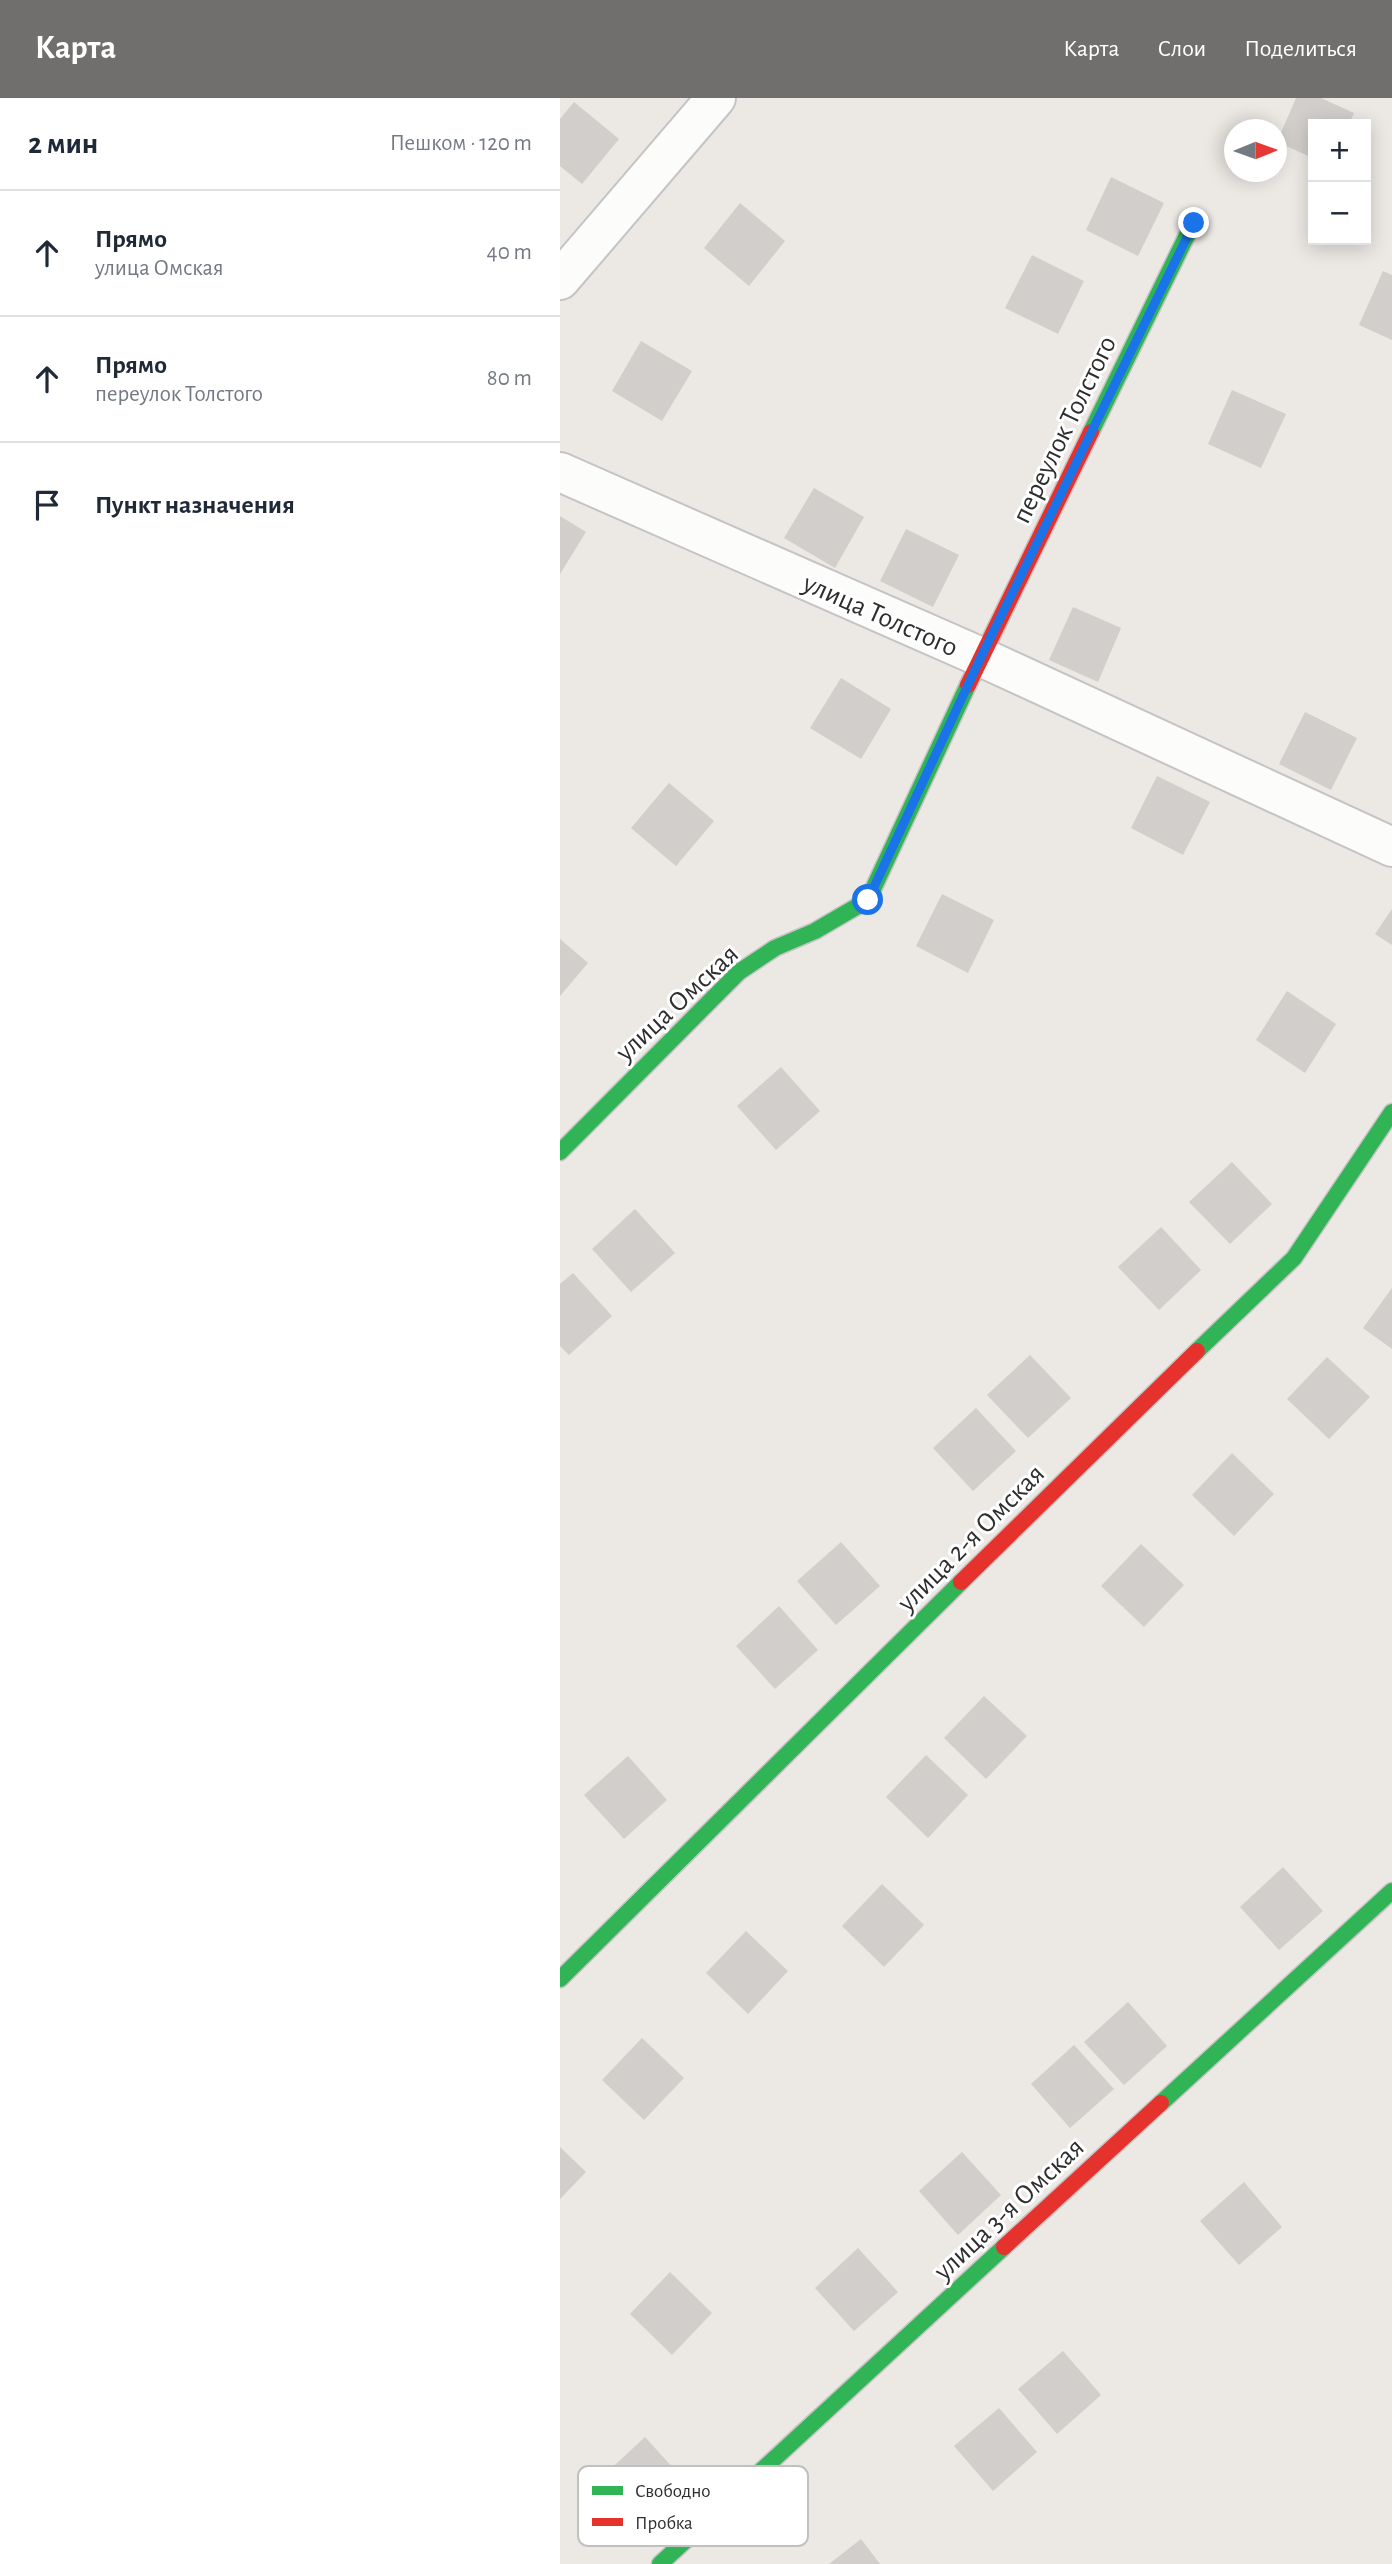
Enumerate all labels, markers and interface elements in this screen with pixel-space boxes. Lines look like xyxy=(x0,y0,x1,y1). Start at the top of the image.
text: Карта xyxy=(35,32,116,65)
text: Карта xyxy=(1063,37,1119,61)
text: Слои xyxy=(1157,37,1206,61)
text: Поделиться xyxy=(1244,37,1357,61)
north arrow xyxy=(1224,119,1287,182)
map controls xyxy=(1308,119,1371,245)
button: + xyxy=(1308,119,1371,182)
text: 2 мин xyxy=(28,129,98,159)
text: Пешком · 120 m xyxy=(390,132,532,155)
button: − xyxy=(1308,182,1371,245)
route end xyxy=(1178,207,1209,238)
text: Прямо xyxy=(95,226,167,252)
icon: ahead xyxy=(28,234,66,272)
text: 40 m xyxy=(487,241,532,264)
text: улица Омская xyxy=(95,257,223,280)
street label: переулок Толстого xyxy=(1007,332,1122,528)
text: Прямо xyxy=(95,352,167,378)
icon: ahead xyxy=(28,360,66,398)
text: 80 m xyxy=(487,367,532,390)
text: переулок Толстого xyxy=(95,383,263,406)
icon: arrive xyxy=(28,486,66,524)
text: Пункт назначения xyxy=(95,492,295,518)
street label: улица Толстого xyxy=(798,569,962,662)
route start xyxy=(852,884,883,915)
street label: улица Омская xyxy=(610,940,744,1068)
street label: улица 2-я Омская xyxy=(892,1460,1050,1618)
street label: улица 3-я Омская xyxy=(928,2133,1090,2286)
legend xyxy=(578,2466,808,2546)
text: Свободно xyxy=(635,2482,711,2501)
text: Пробка xyxy=(635,2514,693,2533)

